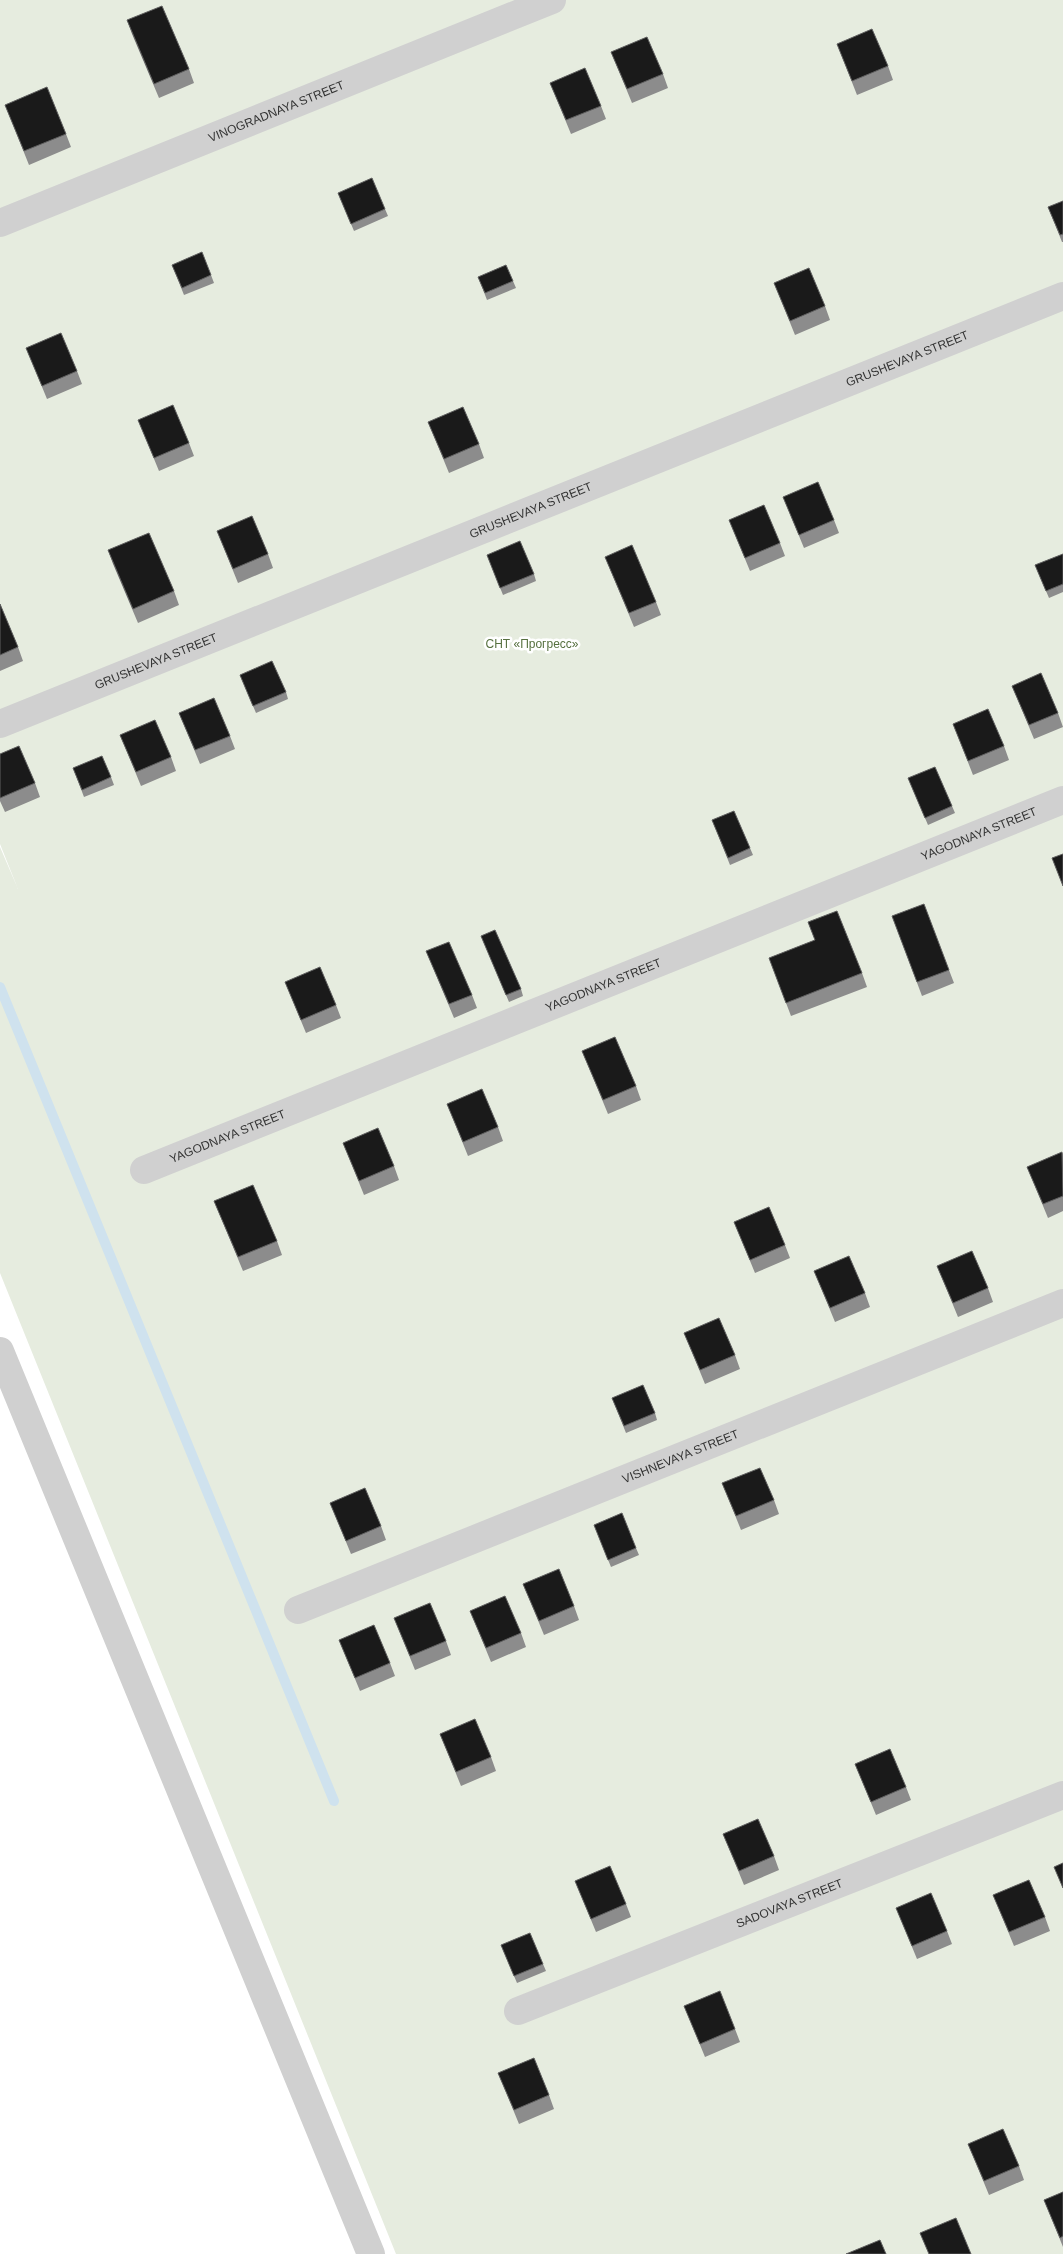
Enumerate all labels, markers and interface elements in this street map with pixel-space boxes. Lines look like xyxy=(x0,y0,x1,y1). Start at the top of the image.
street label: VINOGRADNAYA STREET xyxy=(206,77,347,145)
street label: GRUSHEVAYA STREET xyxy=(844,328,971,390)
street label: GRUSHEVAYA STREET xyxy=(467,479,595,541)
street label: GRUSHEVAYA STREET xyxy=(93,630,220,692)
park label: СНТ «Прогресс» xyxy=(485,637,579,651)
street label: YAGODNAYA STREET xyxy=(919,804,1039,863)
street label: YAGODNAYA STREET xyxy=(543,955,664,1015)
street label: YAGODNAYA STREET xyxy=(168,1107,288,1166)
street label: VISHNEVAYA STREET xyxy=(620,1427,741,1486)
street label: SADOVAYA STREET xyxy=(734,1876,845,1931)

